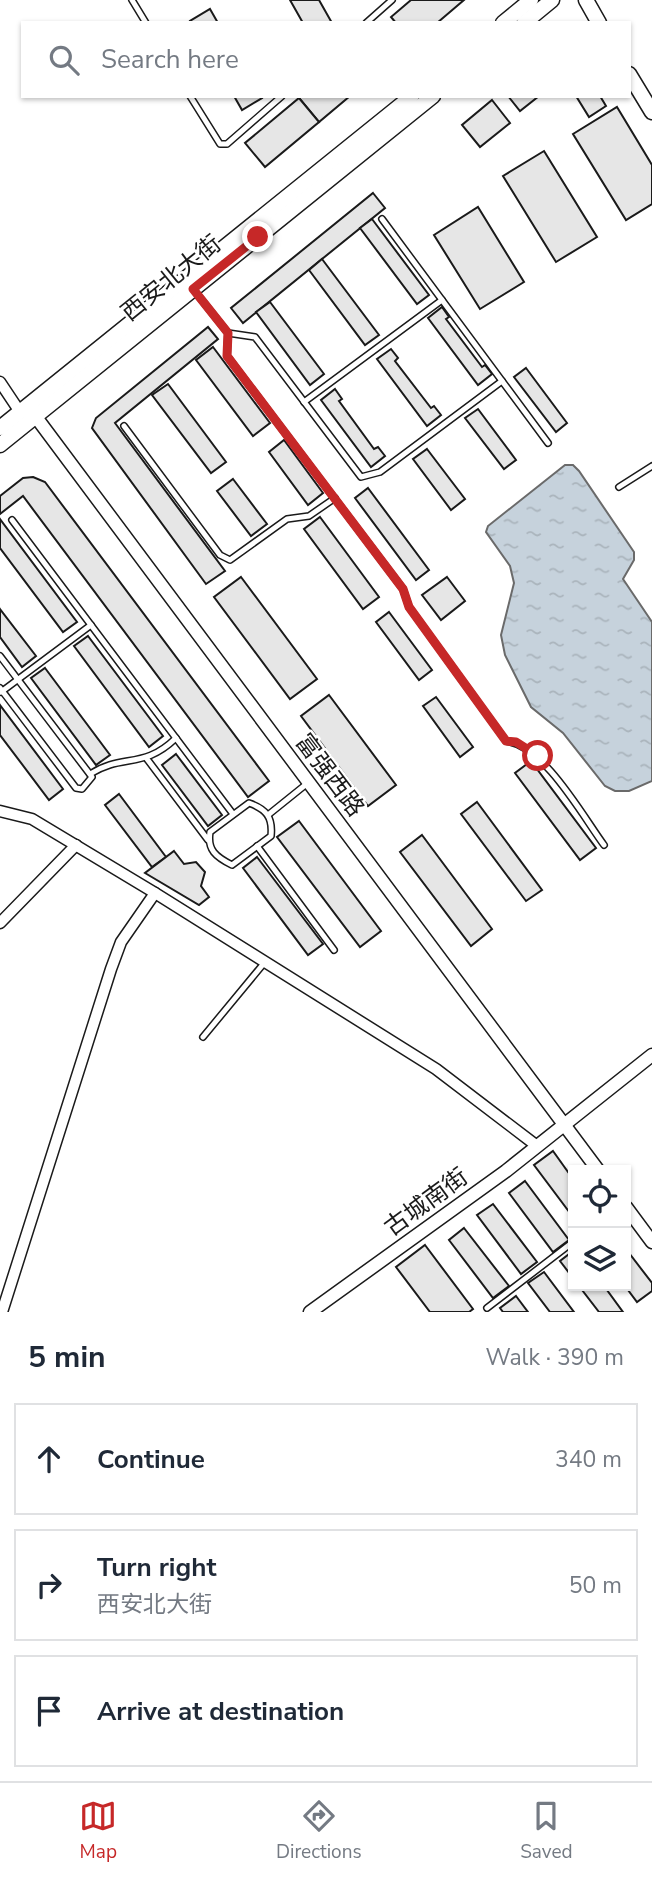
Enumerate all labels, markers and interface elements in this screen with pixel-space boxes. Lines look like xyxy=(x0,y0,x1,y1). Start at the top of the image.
search box xyxy=(21,21,631,98)
icon: search xyxy=(45,41,83,79)
text: Search here xyxy=(101,42,239,77)
route end xyxy=(242,221,273,252)
street label: 西安北大街 xyxy=(114,228,228,328)
street label: 富强西路 xyxy=(288,727,372,823)
route start xyxy=(522,740,553,771)
street label: 古城南街 xyxy=(378,1161,474,1243)
map controls xyxy=(568,1165,631,1291)
button: locate xyxy=(568,1165,631,1228)
button: layers xyxy=(568,1228,631,1291)
text: 5 min xyxy=(28,1337,106,1378)
text: Walk · 390 m xyxy=(485,1342,624,1373)
icon: ahead xyxy=(30,1440,68,1478)
text: Continue xyxy=(97,1442,205,1477)
text: 340 m xyxy=(555,1444,622,1475)
text: Turn right xyxy=(97,1550,216,1585)
icon: right xyxy=(30,1566,68,1604)
text: 50 m xyxy=(569,1570,622,1601)
text: 西安北大街 xyxy=(97,1589,212,1620)
icon: arrive xyxy=(30,1692,68,1730)
text: Arrive at destination xyxy=(97,1694,344,1729)
tab: Map xyxy=(79,1797,117,1865)
tab: Directions xyxy=(276,1797,362,1865)
tab: Saved xyxy=(520,1797,573,1865)

